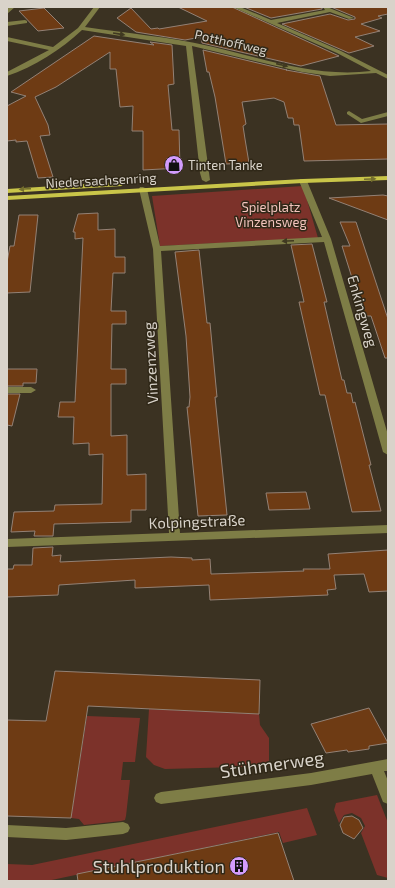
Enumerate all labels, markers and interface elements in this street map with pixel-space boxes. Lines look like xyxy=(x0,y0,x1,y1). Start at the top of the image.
street label: Potthoffweg xyxy=(193,26,269,58)
one-way arrow xyxy=(113,31,125,37)
one-way arrow xyxy=(275,63,288,69)
shop icon: Tinten Tanke xyxy=(163,154,185,176)
place label: Tinten Tanke xyxy=(188,157,263,173)
street label: Niedersachsenring xyxy=(45,169,157,191)
one-way arrow xyxy=(364,175,376,182)
one-way arrow xyxy=(19,186,31,193)
park label: Spielplatz Vinzensweg xyxy=(235,199,307,230)
one-way arrow xyxy=(281,238,294,244)
street label: Enkingweg xyxy=(344,273,382,350)
street label: Vinzenzweg xyxy=(139,321,161,405)
street label: Kolpingstraße xyxy=(148,510,246,532)
street label: Stühmerweg xyxy=(219,746,325,782)
place label: Stuhlproduktion xyxy=(93,855,225,877)
building icon: Stuhlproduktion xyxy=(228,855,250,877)

